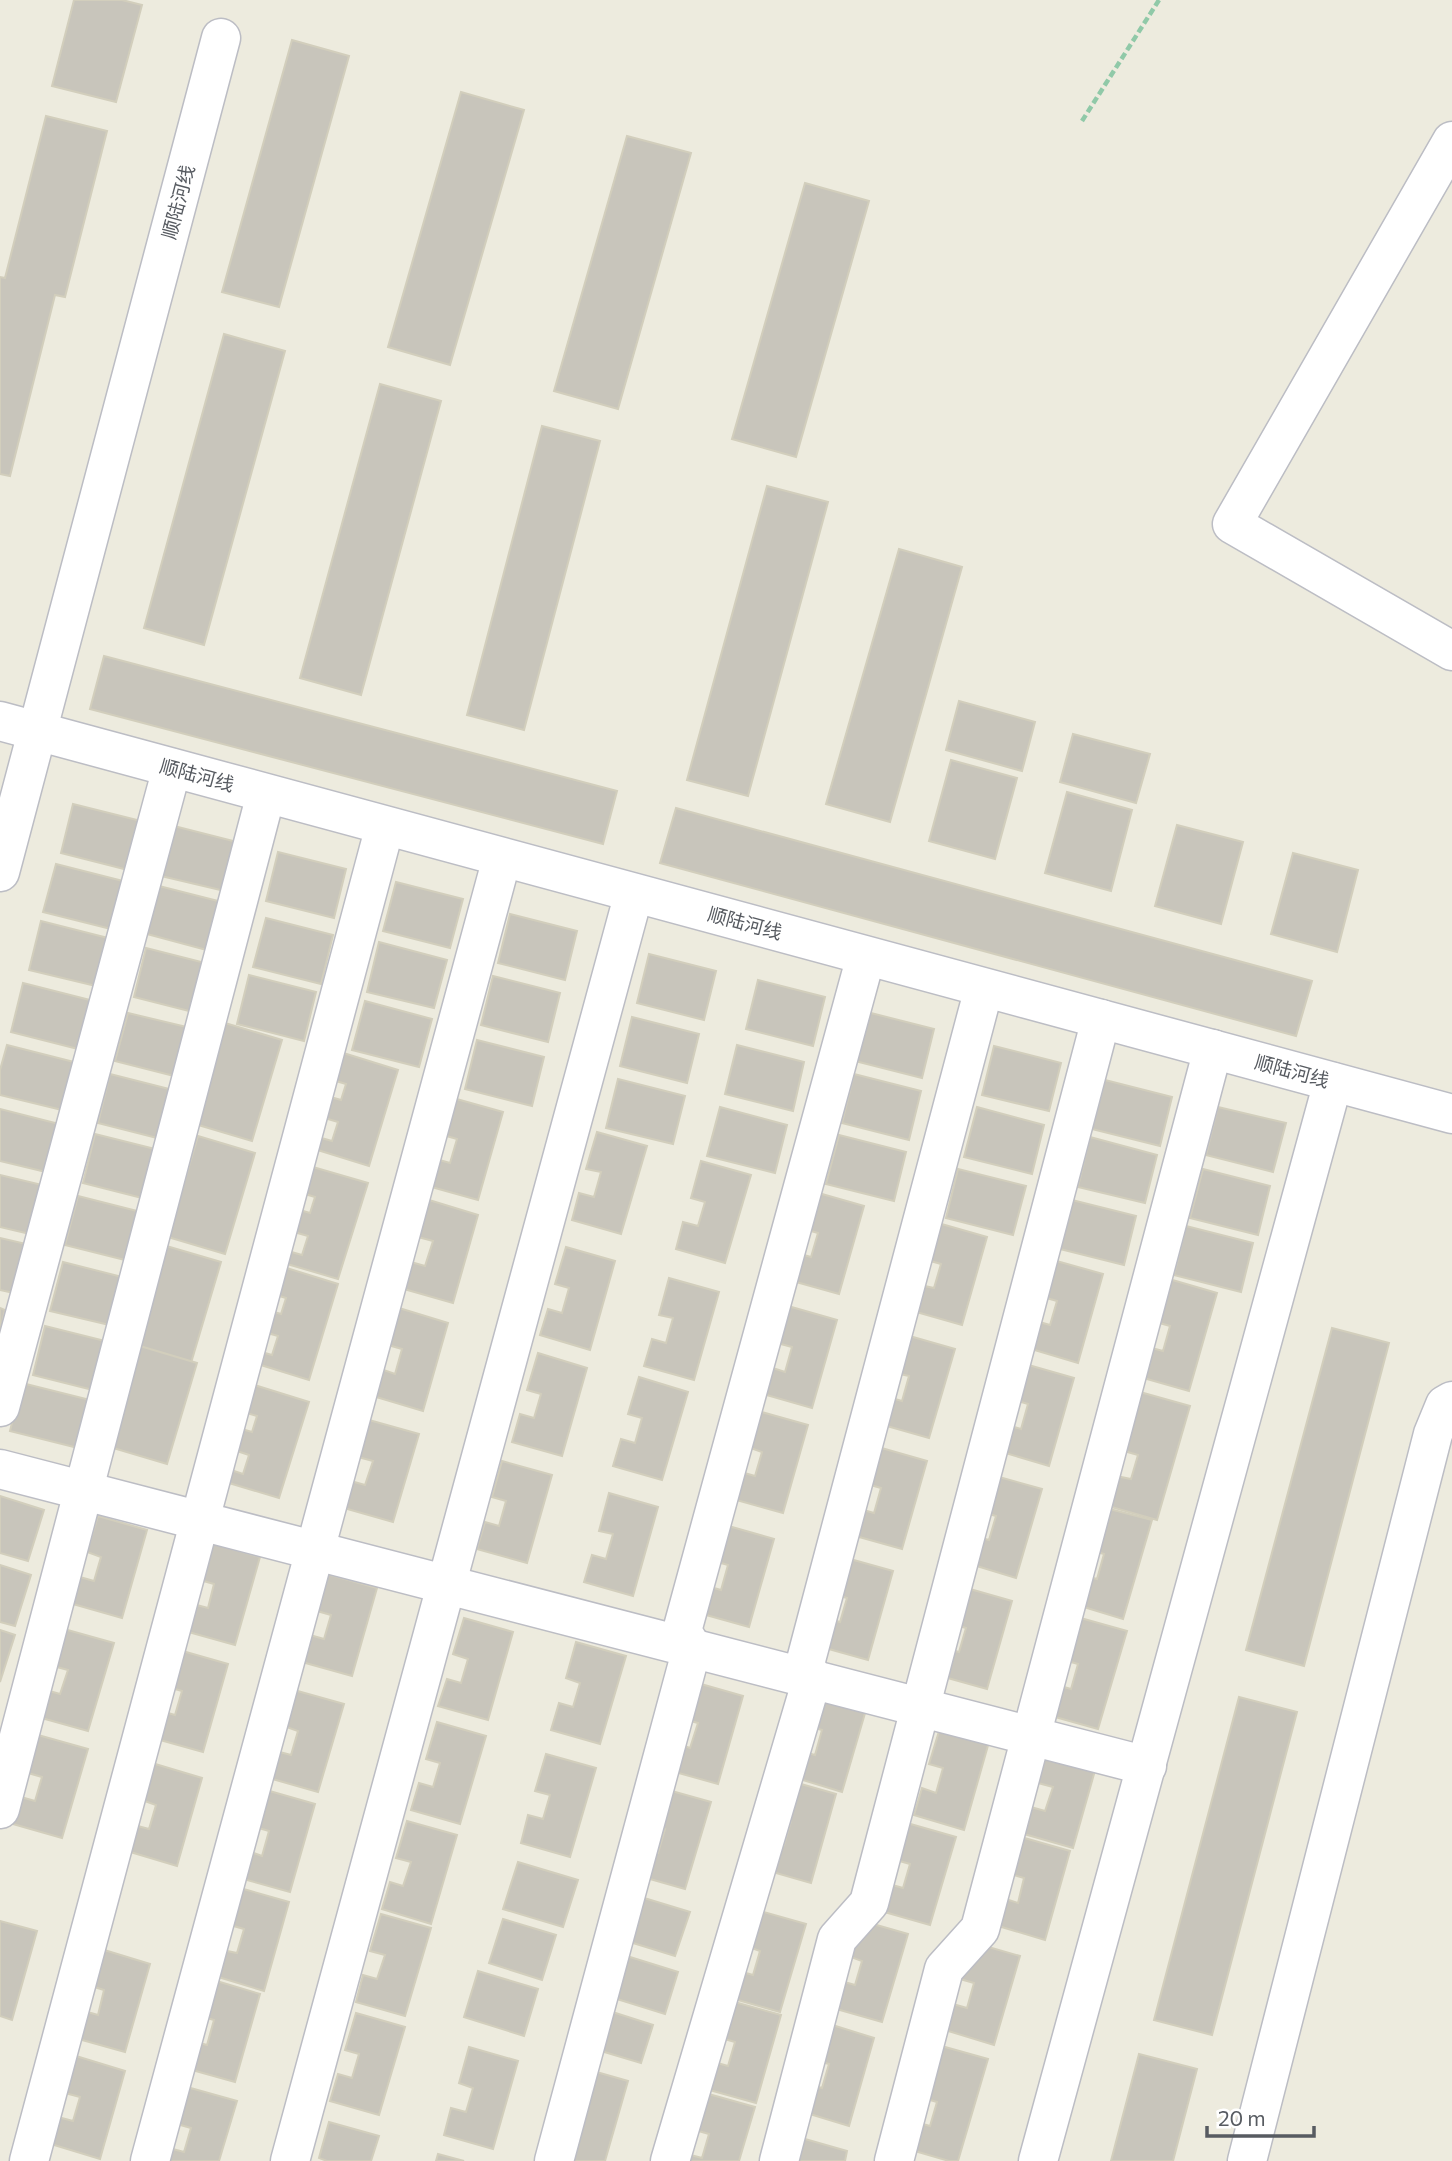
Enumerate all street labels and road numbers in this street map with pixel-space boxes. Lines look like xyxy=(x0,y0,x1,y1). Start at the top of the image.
street label: 顺陆河线 xyxy=(157,162,198,242)
street label: 顺陆河线 xyxy=(157,754,237,795)
street label: 顺陆河线 xyxy=(705,902,785,943)
street label: 顺陆河线 xyxy=(1252,1050,1332,1091)

